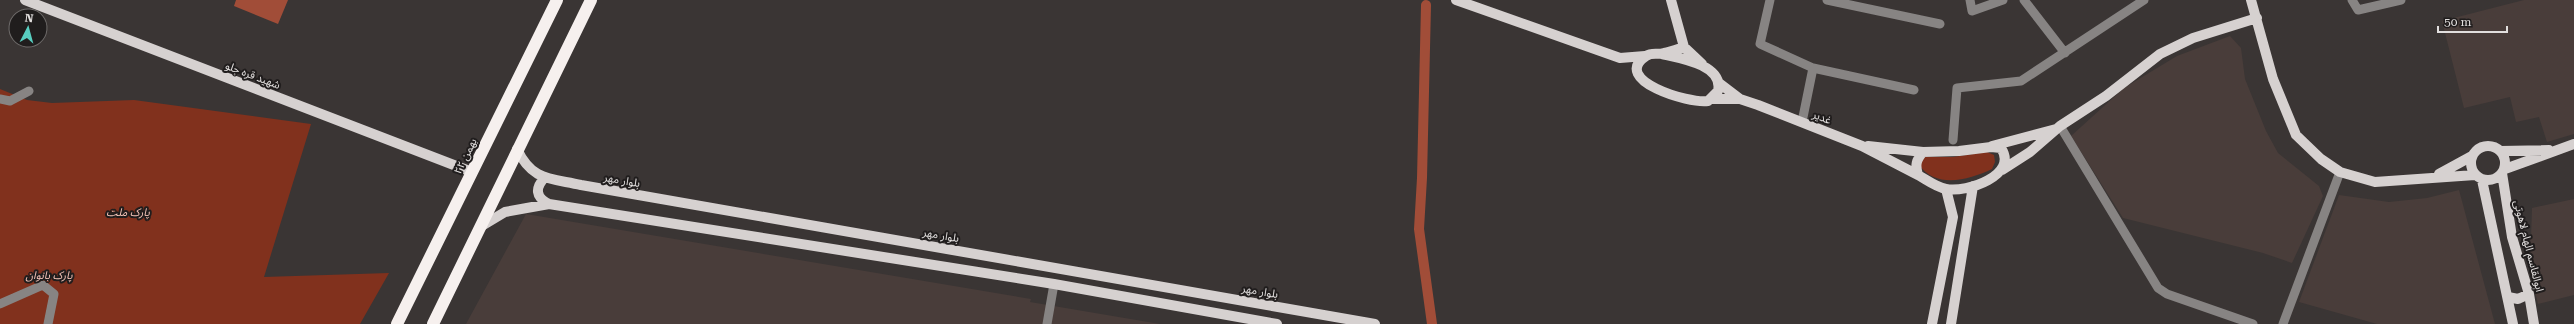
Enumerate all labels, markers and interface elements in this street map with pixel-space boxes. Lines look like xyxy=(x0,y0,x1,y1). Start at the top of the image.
north arrow xyxy=(8,8,48,48)
scale bar xyxy=(2438,8,2507,34)
text: N xyxy=(24,12,34,26)
text: 50 m xyxy=(2444,15,2471,29)
street label: شهید قره جلو xyxy=(223,59,283,92)
street label: غدیر xyxy=(1810,108,1833,127)
street label: ۲۲ بهمن xyxy=(451,136,480,176)
street label: بلوار مهر xyxy=(602,171,641,190)
street label: ابوالقاسم الهام لاهوتی xyxy=(2509,199,2546,294)
park label: پارک ملت xyxy=(106,206,151,220)
street label: بلوار مهر xyxy=(921,226,960,245)
park label: پارک بانوان xyxy=(26,269,73,283)
street label: بلوار مهر xyxy=(1240,282,1279,301)

